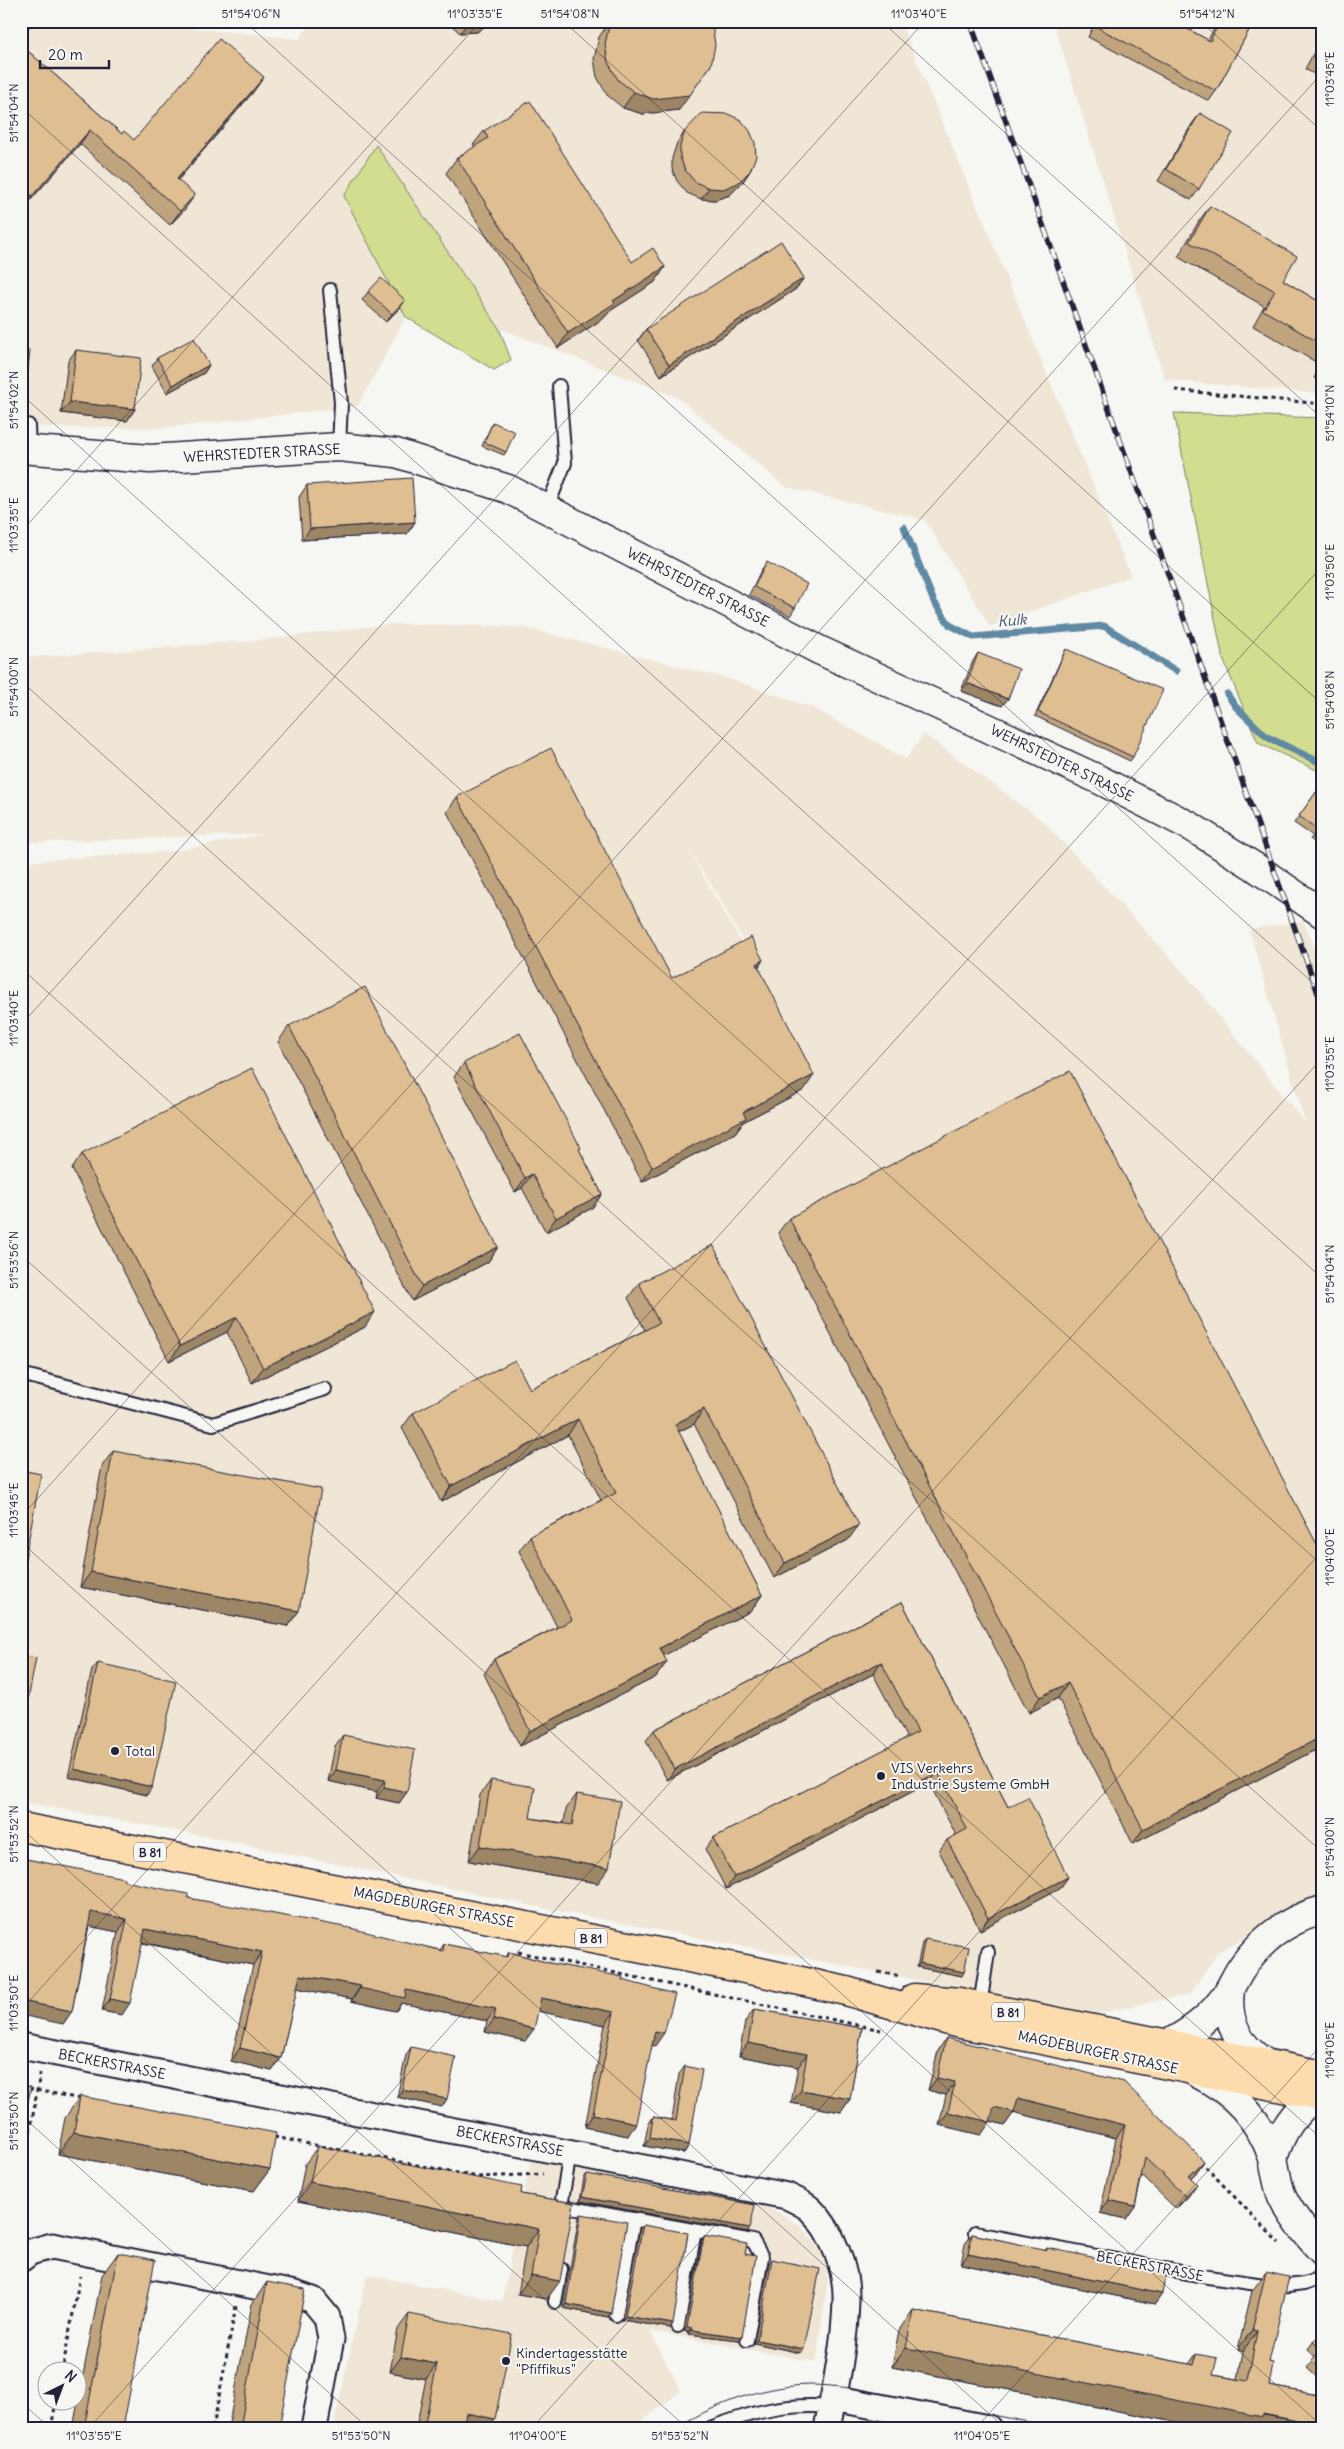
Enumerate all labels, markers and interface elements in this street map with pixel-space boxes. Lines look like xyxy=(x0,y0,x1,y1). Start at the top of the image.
text: 51°54'06"N xyxy=(221,6,281,21)
text: 11°03'35"E xyxy=(447,6,503,21)
text: 51°54'08"N xyxy=(541,6,600,21)
text: 11°03'40"E xyxy=(891,6,947,21)
text: 51°54'12"N xyxy=(1179,6,1235,21)
scale bar xyxy=(40,38,109,70)
text: 20 m xyxy=(48,45,83,64)
text: 11°03'45"E xyxy=(1322,51,1337,107)
text: 51°54'04"N xyxy=(6,83,21,143)
text: 51°54'02"N xyxy=(6,371,21,429)
text: 51°54'10"N xyxy=(1322,385,1337,441)
street label: WEHRSTEDTER STRASSE xyxy=(183,440,341,466)
text: 11°03'35"E xyxy=(6,497,21,553)
street label: WEHRSTEDTER STRASSE xyxy=(624,543,772,631)
text: 11°03'50"E xyxy=(1322,544,1337,600)
water label: Kulk xyxy=(997,609,1029,631)
text: 51°54'00"N xyxy=(6,657,21,717)
text: 51°54'08"N xyxy=(1322,671,1337,730)
street label: WEHRSTEDTER STRASSE xyxy=(987,720,1137,806)
text: 11°03'40"E xyxy=(6,990,21,1046)
text: 11°03'55"E xyxy=(1322,1036,1337,1092)
text: 51°53'56"N xyxy=(6,1231,21,1289)
text: 51°54'04"N xyxy=(1322,1244,1337,1304)
text: 11°03'45"E xyxy=(6,1482,21,1538)
text: 11°04'00"E xyxy=(1322,1528,1337,1586)
place label: Total xyxy=(125,1742,155,1760)
marker: Total xyxy=(109,1745,121,1757)
place label: VIS Verkehrs Industrie Systeme GmbH xyxy=(891,1759,1050,1793)
marker: VIS Verkehrs Industrie Systeme GmbH xyxy=(875,1770,887,1782)
text: 51°53'52"N xyxy=(6,1805,21,1863)
text: 51°54'00"N xyxy=(1322,1817,1337,1877)
road number: B 81 xyxy=(134,1842,166,1861)
street label: MAGDEBURGER STRASSE xyxy=(352,1883,516,1931)
road number: B 81 xyxy=(575,1929,607,1948)
text: 11°03'50"E xyxy=(6,1975,21,2031)
road number: B 81 xyxy=(992,2002,1024,2021)
text: 11°04'05"E xyxy=(1322,2022,1337,2078)
street label: MAGDEBURGER STRASSE xyxy=(1016,2026,1180,2078)
street label: BECKERSTRASSE xyxy=(57,2045,167,2083)
text: 51°53'50"N xyxy=(6,2092,21,2150)
street label: BECKERSTRASSE xyxy=(455,2122,565,2160)
street label: BECKERSTRASSE xyxy=(1095,2247,1205,2285)
place label: Kindertagesstätte "Pfiffikus" xyxy=(516,2344,628,2378)
marker: Kindertagesstätte "Pfiffikus" xyxy=(500,2355,512,2367)
north arrow xyxy=(38,2362,88,2412)
text: N xyxy=(61,2366,80,2386)
text: 11°03'55"E xyxy=(66,2428,122,2443)
text: 51°53'50"N xyxy=(332,2428,390,2443)
text: 11°04'00"E xyxy=(509,2428,567,2443)
text: 51°53'52"N xyxy=(651,2428,709,2443)
text: 11°04'05"E xyxy=(954,2428,1010,2443)

